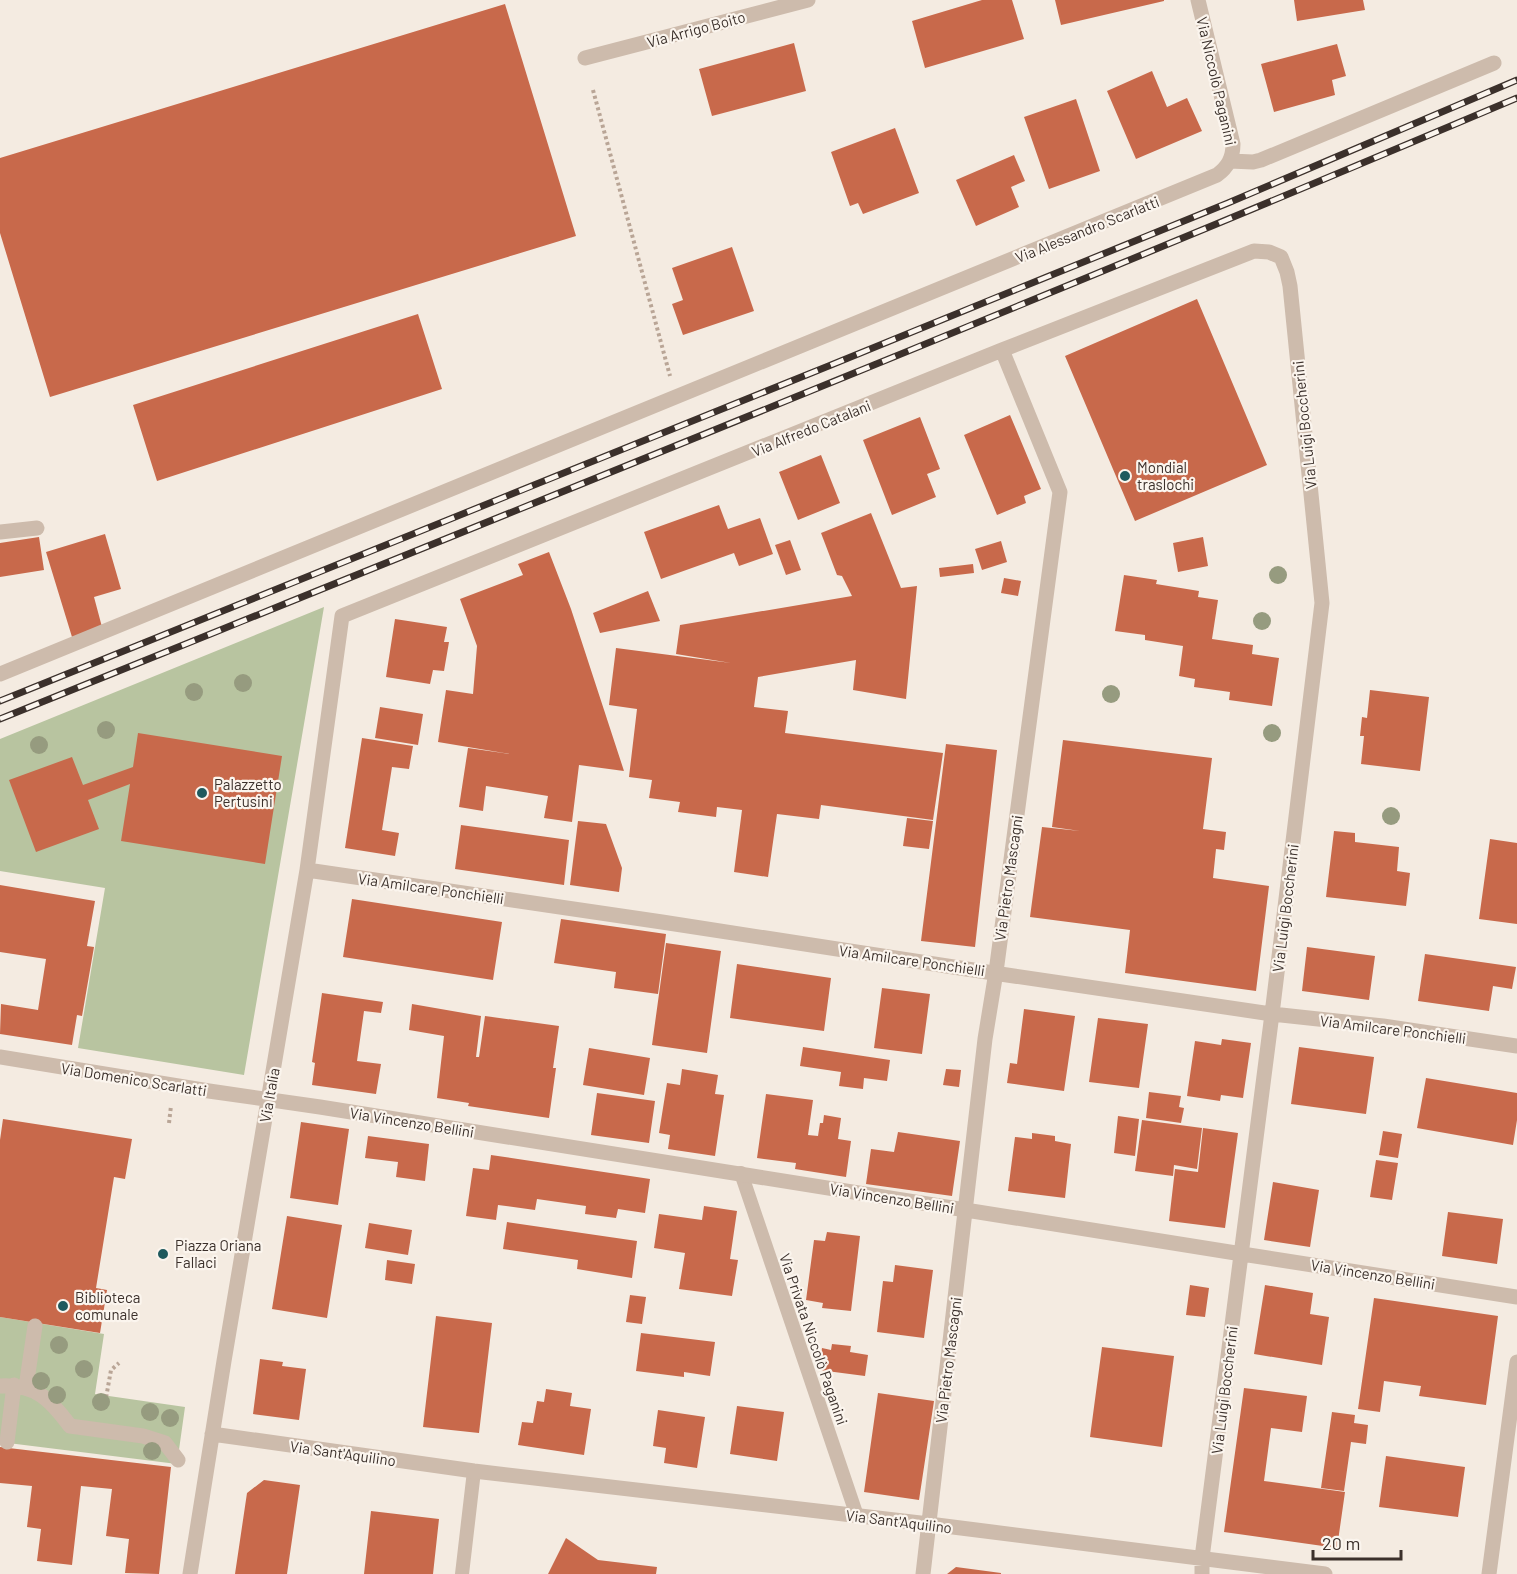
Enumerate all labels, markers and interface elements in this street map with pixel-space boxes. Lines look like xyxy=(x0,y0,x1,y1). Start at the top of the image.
street label: Via Arrigo Boito xyxy=(645,7,747,51)
street label: Via Niccolò Paganini xyxy=(1193,15,1241,147)
street label: Via Alessandro Scarlatti xyxy=(1012,192,1162,266)
street label: Via Luigi Boccherini xyxy=(1288,360,1320,490)
street label: Via Alfredo Catalani xyxy=(749,396,873,460)
place label: Mondial traslochi xyxy=(1137,458,1194,493)
marker: Mondial traslochi xyxy=(1118,469,1132,483)
place label: Palazzetto Pertusini xyxy=(214,775,282,810)
marker: Palazzetto Pertusini xyxy=(195,786,209,800)
street label: Via Pietro Mascagni xyxy=(990,814,1026,942)
street label: Via Luigi Boccherini xyxy=(1268,843,1302,973)
street label: Via Amilcare Ponchielli xyxy=(357,869,505,907)
street label: Via Amilcare Ponchielli xyxy=(838,941,986,979)
street label: Via Amilcare Ponchielli xyxy=(1319,1011,1467,1047)
street label: Via Domenico Scarlatti xyxy=(60,1059,208,1099)
street label: Via Italia xyxy=(255,1066,283,1124)
street label: Via Vincenzo Bellini xyxy=(349,1103,475,1141)
street label: Via Vincenzo Bellini xyxy=(829,1179,955,1217)
place label: Piazza Oriana Fallaci xyxy=(175,1236,261,1271)
marker: Piazza Oriana Fallaci xyxy=(156,1247,170,1261)
street label: Via Privata Niccolò Paganini xyxy=(776,1251,852,1427)
street label: Via Vincenzo Bellini xyxy=(1310,1255,1436,1293)
place label: Biblioteca comunale xyxy=(75,1288,140,1323)
street label: Via Pietro Mascagni xyxy=(931,1296,965,1424)
marker: Biblioteca comunale xyxy=(56,1299,70,1313)
street label: Via Luigi Boccherini xyxy=(1207,1325,1241,1455)
street label: Via Sant'Aquilino xyxy=(289,1437,397,1469)
street label: Via Sant'Aquilino xyxy=(845,1506,953,1536)
scale bar xyxy=(1313,1523,1402,1561)
text: 20 m xyxy=(1322,1532,1360,1554)

